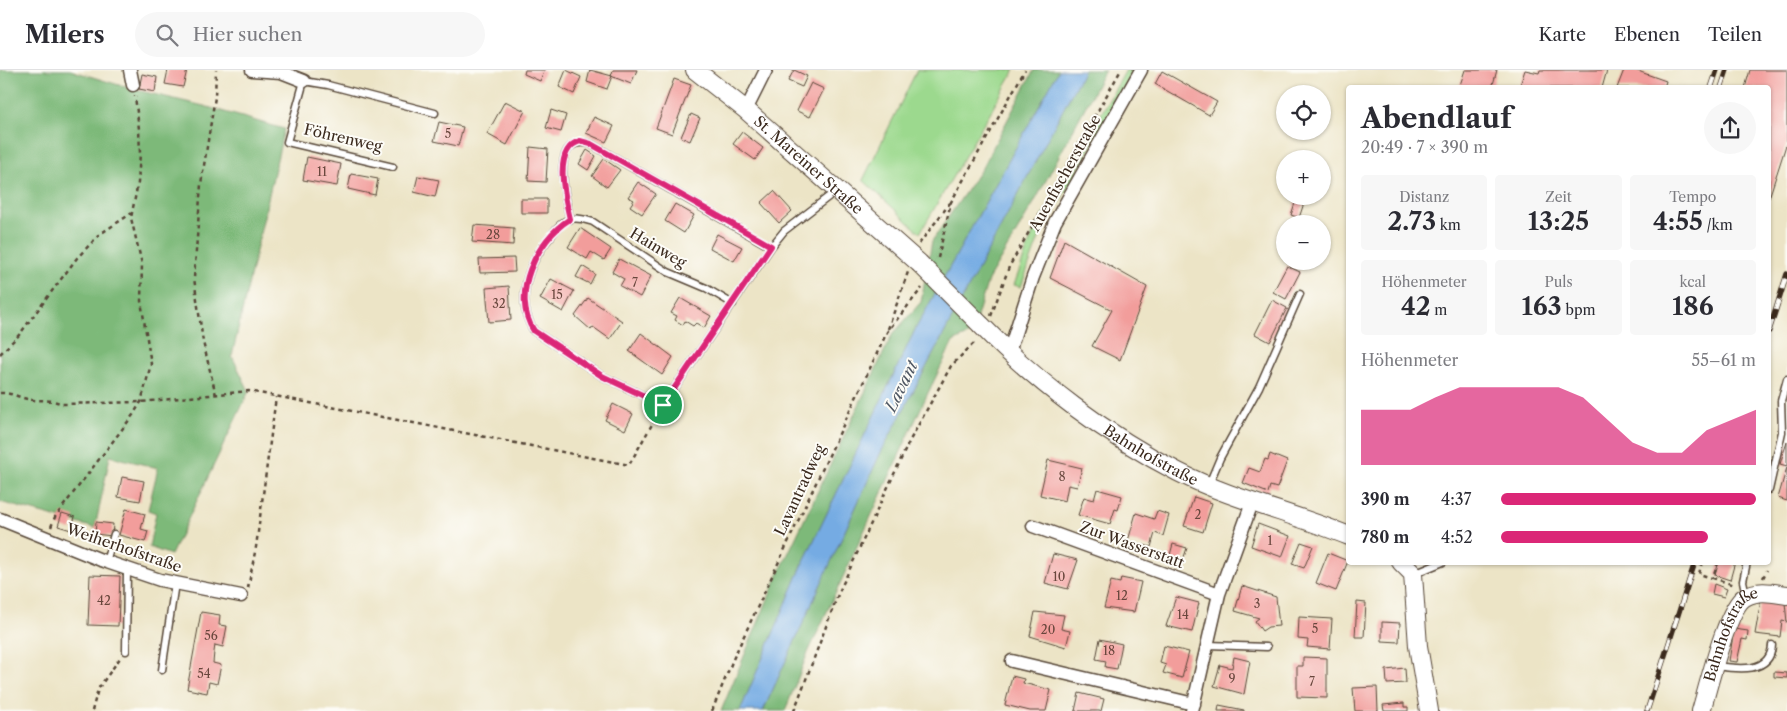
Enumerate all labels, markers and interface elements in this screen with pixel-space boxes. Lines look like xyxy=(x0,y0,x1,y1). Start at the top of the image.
search box xyxy=(135,12,485,57)
text: Milers xyxy=(25,20,105,49)
icon: search xyxy=(153,21,181,49)
text: Hier suchen xyxy=(193,23,303,46)
text: Karte xyxy=(1538,24,1586,46)
text: Ebenen xyxy=(1614,24,1680,46)
text: Teilen xyxy=(1708,24,1762,46)
map controls xyxy=(1276,85,1331,270)
button: locate xyxy=(1276,85,1331,140)
text: Abendlauf xyxy=(1361,101,1512,135)
button: share xyxy=(1704,102,1756,154)
street label: St. Mareiner Straße xyxy=(750,111,867,218)
street label: Auenfischerstraße xyxy=(1024,111,1105,235)
street label: Föhrenweg xyxy=(302,119,384,156)
house number: 5 xyxy=(445,126,451,141)
text: 20:49 · 7 × 390 m xyxy=(1361,137,1488,157)
button: + xyxy=(1276,150,1331,205)
house number: 11 xyxy=(317,164,327,179)
text: Distanz xyxy=(1399,188,1449,206)
text: Zeit xyxy=(1545,188,1572,206)
text: Tempo xyxy=(1669,188,1716,206)
text: 2.73 xyxy=(1387,206,1436,237)
text: 13:25 xyxy=(1528,206,1589,237)
text: 4:55 xyxy=(1653,206,1703,237)
button: − xyxy=(1276,215,1331,270)
text: km xyxy=(1436,216,1461,234)
text: /km xyxy=(1703,216,1733,234)
street label: Hainweg xyxy=(627,223,690,272)
house number: 28 xyxy=(486,227,500,242)
text: Höhenmeter xyxy=(1382,273,1467,291)
text: Puls xyxy=(1544,273,1573,291)
text: kcal xyxy=(1680,273,1706,291)
house number: 7 xyxy=(632,275,638,290)
house number: 15 xyxy=(551,287,563,302)
text: 42 xyxy=(1401,291,1431,322)
text: 163 xyxy=(1521,291,1562,322)
text: 186 xyxy=(1672,291,1714,322)
house number: 32 xyxy=(492,296,506,311)
text: m xyxy=(1431,301,1447,319)
text: bpm xyxy=(1562,301,1596,319)
text: Höhenmeter xyxy=(1361,350,1458,370)
text: 55–61 m xyxy=(1691,350,1756,370)
water label: Lavant xyxy=(879,356,922,416)
pin xyxy=(642,384,684,426)
icon: arrive xyxy=(649,391,677,419)
street label: Bahnhofstraße xyxy=(1100,420,1201,489)
street label: Lavantradweg xyxy=(770,441,829,539)
house number: 8 xyxy=(1058,469,1066,484)
text: 390 m xyxy=(1361,489,1410,509)
text: 4:37 xyxy=(1441,489,1471,509)
house number: 2 xyxy=(1195,507,1202,522)
street label: Zur Wasserstatt xyxy=(1077,517,1188,572)
street label: Weiherhofstraße xyxy=(63,519,184,576)
text: 780 m xyxy=(1361,527,1409,547)
text: 4:52 xyxy=(1441,527,1473,547)
house number: 1 xyxy=(1267,533,1273,548)
house number: 10 xyxy=(1053,569,1065,584)
street label: Bahnhofstraße xyxy=(1700,583,1760,684)
house number: 12 xyxy=(1116,588,1128,603)
house number: 42 xyxy=(97,593,111,608)
house number: 3 xyxy=(1254,596,1260,611)
house number: 14 xyxy=(1177,607,1189,622)
house number: 5 xyxy=(1312,621,1318,636)
house number: 20 xyxy=(1041,622,1055,637)
house number: 56 xyxy=(204,628,218,643)
house number: 18 xyxy=(1103,643,1115,658)
house number: 54 xyxy=(197,666,211,681)
house number: 9 xyxy=(1228,671,1236,686)
house number: 7 xyxy=(1309,674,1315,689)

